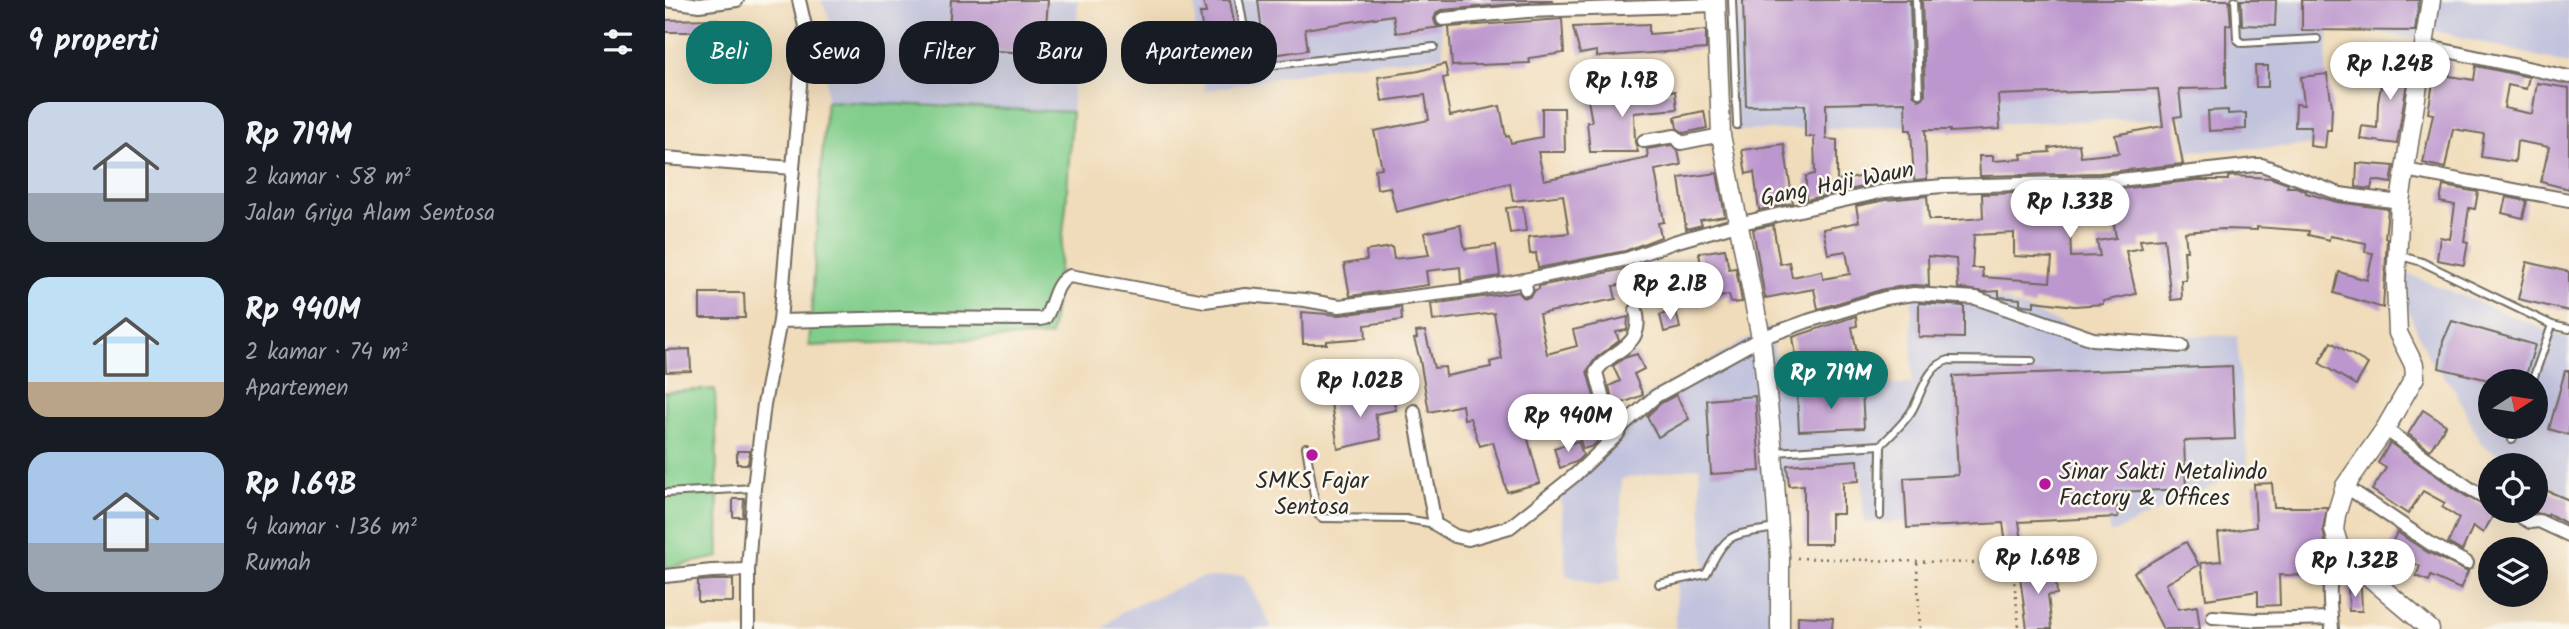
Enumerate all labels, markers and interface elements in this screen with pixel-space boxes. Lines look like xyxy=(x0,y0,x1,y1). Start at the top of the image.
text: 9 properti xyxy=(28,18,158,66)
chip: Beli xyxy=(686,21,772,84)
chip: Sewa xyxy=(786,21,885,84)
chip: Filter xyxy=(899,21,999,84)
chip: Baru xyxy=(1013,21,1107,84)
chip: Apartemen xyxy=(1121,21,1277,84)
icon: filters xyxy=(599,23,637,61)
pin: Rp 1.24B xyxy=(2318,42,2462,102)
text: Rp 1.24B xyxy=(2346,47,2434,83)
pin: Rp 1.9B xyxy=(1557,60,1687,119)
text: Rp 1.9B xyxy=(1585,64,1659,100)
text: Rp 719M xyxy=(245,112,352,160)
icon: home xyxy=(84,130,168,214)
street label: Gang Haji Waun xyxy=(1757,152,1917,218)
text: 2 kamar · 58 m² xyxy=(245,160,411,196)
pin: Rp 1.33B xyxy=(1998,180,2142,240)
text: Rp 1.33B xyxy=(2027,185,2113,221)
text: Jalan Griya Alam Sentosa xyxy=(245,196,495,232)
pin: Rp 2.1B xyxy=(1605,262,1735,322)
text: Rp 2.1B xyxy=(1632,267,1708,303)
text: Rp 940M xyxy=(245,287,360,335)
icon: home xyxy=(84,305,168,389)
text: 2 kamar · 74 m² xyxy=(245,335,408,371)
pin: Rp 719M xyxy=(1766,352,1896,411)
text: Rp 719M xyxy=(1790,356,1872,392)
pin: Rp 1.02B xyxy=(1288,360,1432,419)
text: Rp 1.02B xyxy=(1316,364,1404,400)
north arrow xyxy=(2478,369,2548,439)
map controls xyxy=(2478,369,2548,607)
text: Apartemen xyxy=(245,371,349,407)
pin: Rp 940M xyxy=(1503,394,1633,454)
text: Rp 940M xyxy=(1524,399,1612,435)
marker: SMKS Fajar Sentosa xyxy=(1304,447,1320,463)
button: locate xyxy=(2478,453,2548,523)
place label: Sinar Sakti Metalindo Factory & Offices xyxy=(2059,455,2267,517)
text: Rp 1.69B xyxy=(245,462,357,510)
place label: SMKS Fajar Sentosa xyxy=(1256,464,1370,526)
marker: Sinar Sakti Metalindo Factory & Offices xyxy=(2037,476,2053,492)
icon: home xyxy=(84,480,168,564)
text: 4 kamar · 136 m² xyxy=(245,510,417,546)
pin: Rp 1.69B xyxy=(1966,536,2110,596)
button: layers xyxy=(2478,537,2548,607)
pin: Rp 1.32B xyxy=(2283,540,2427,599)
text: Rp 1.69B xyxy=(1995,541,2081,577)
text: Rp 1.32B xyxy=(2311,544,2399,580)
text: Rumah xyxy=(245,546,311,582)

